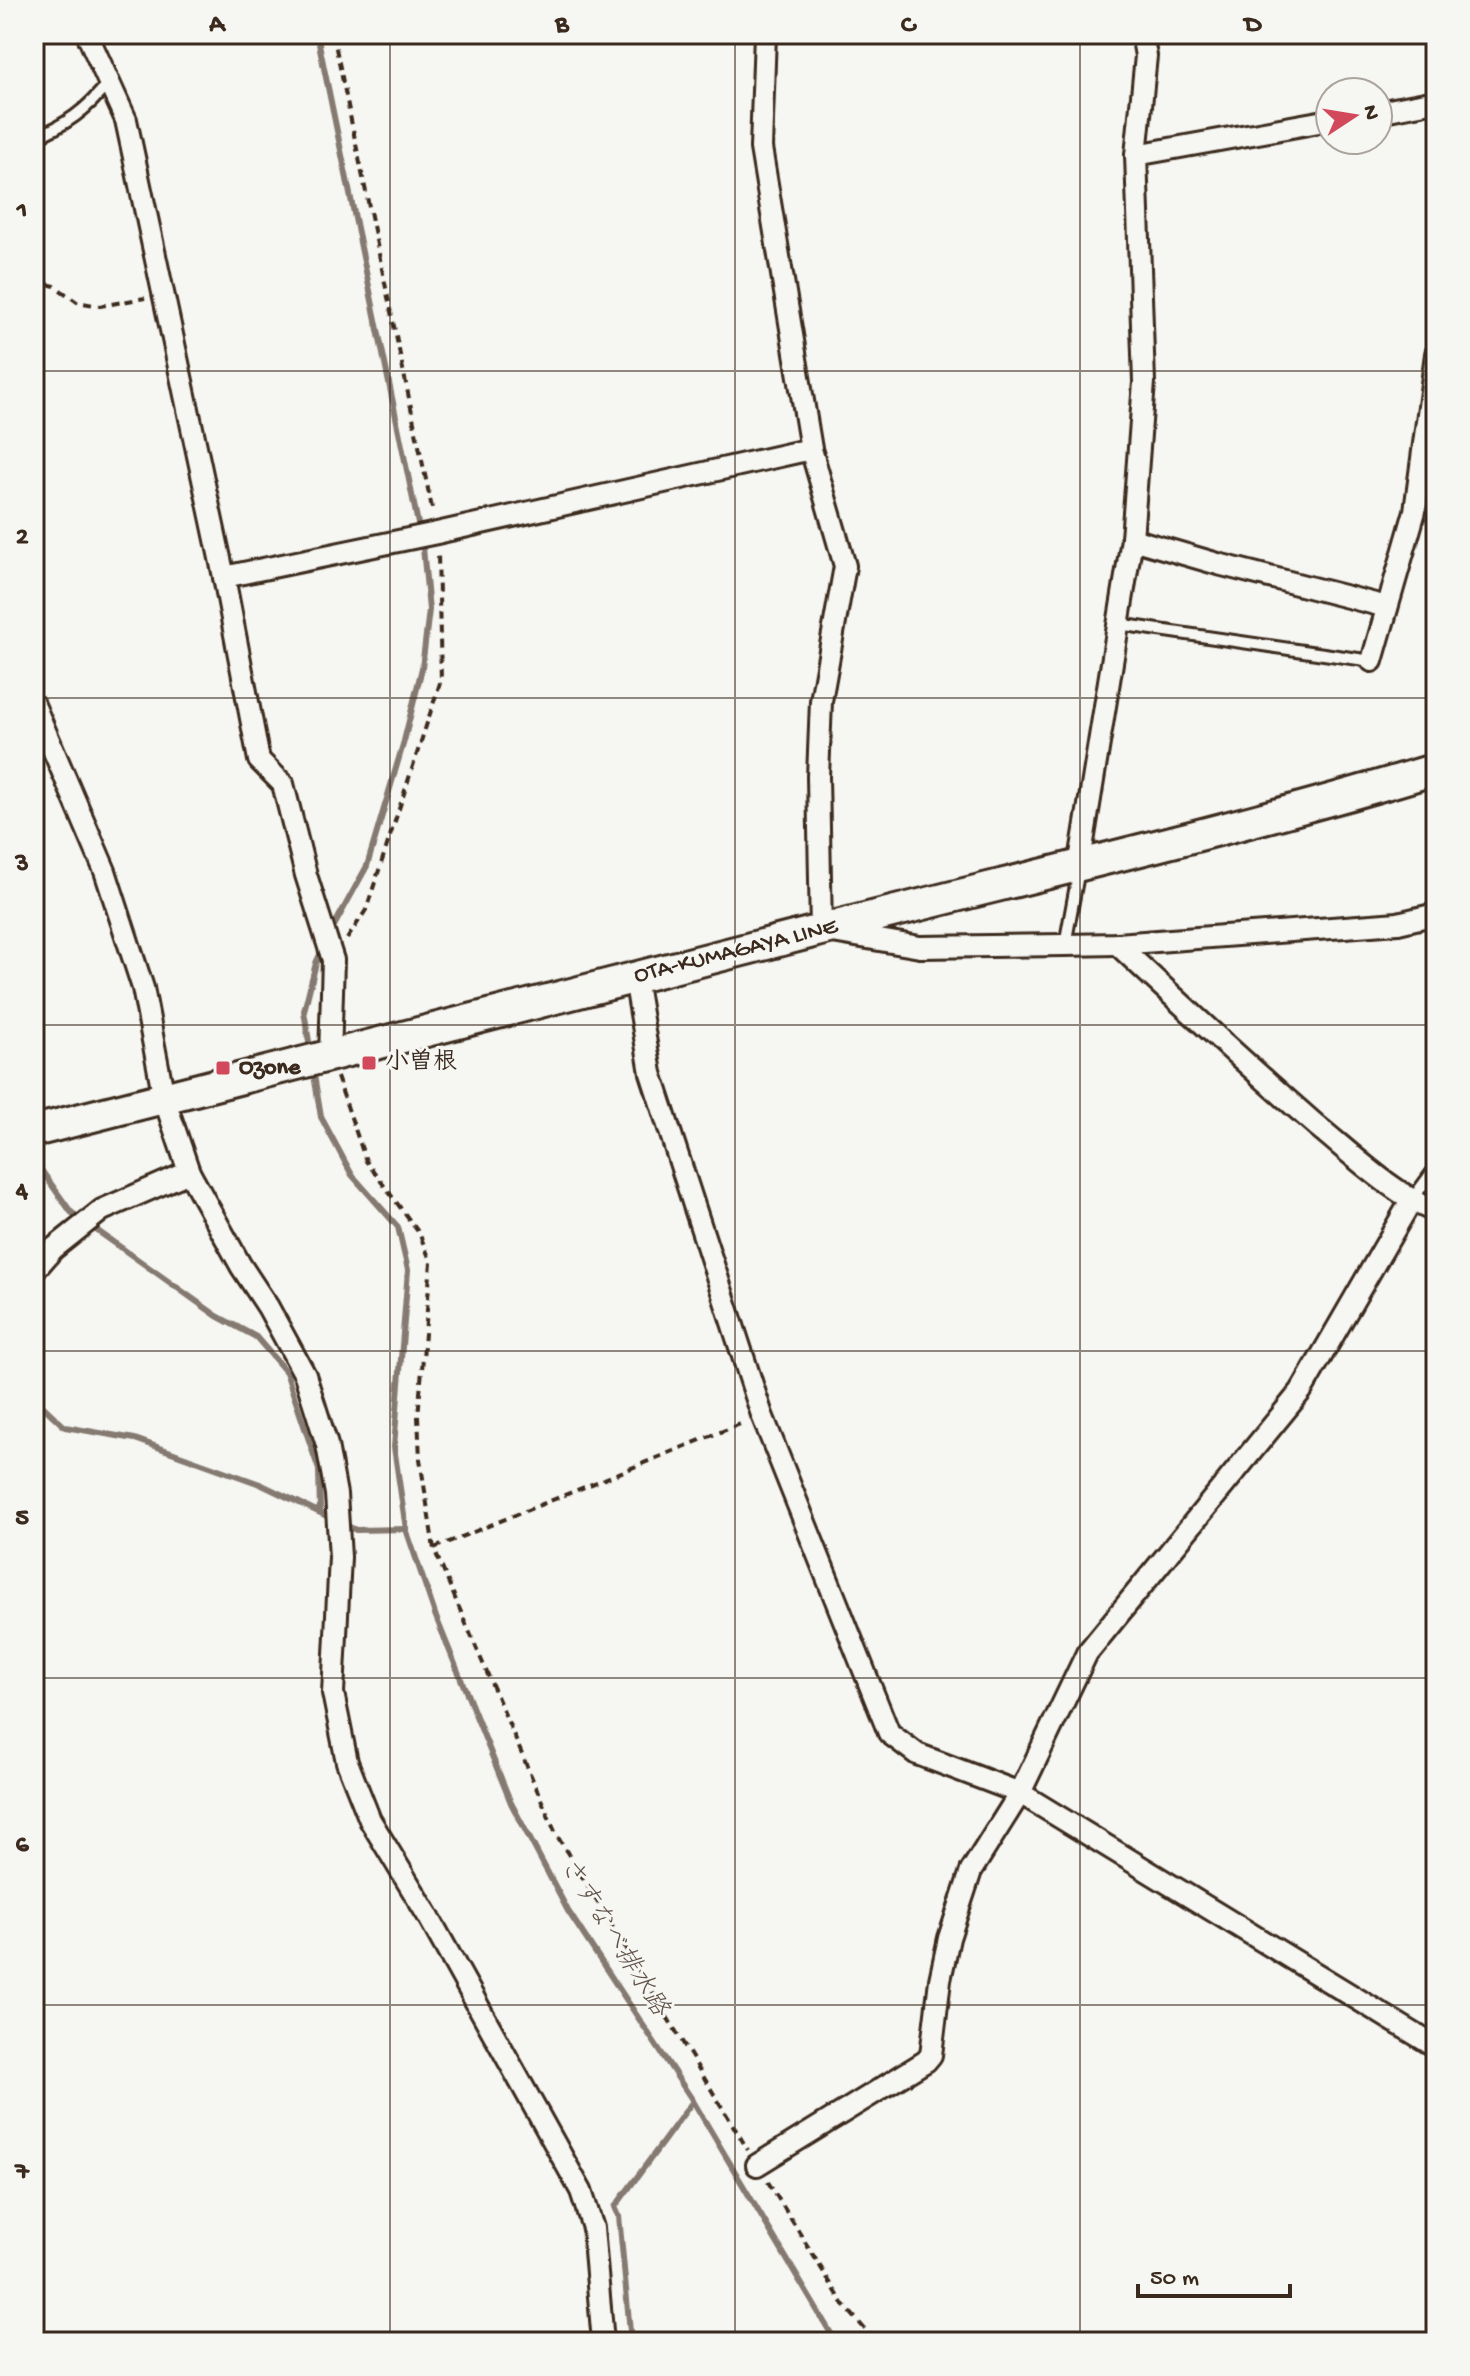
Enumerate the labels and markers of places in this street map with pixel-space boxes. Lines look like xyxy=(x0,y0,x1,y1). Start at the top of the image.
place label: 小曽根 xyxy=(385,1048,457,1078)
place label: Ozone xyxy=(239,1054,302,1083)
marker: 小曽根 xyxy=(360,1054,378,1072)
marker: Ozone xyxy=(214,1059,232,1077)

